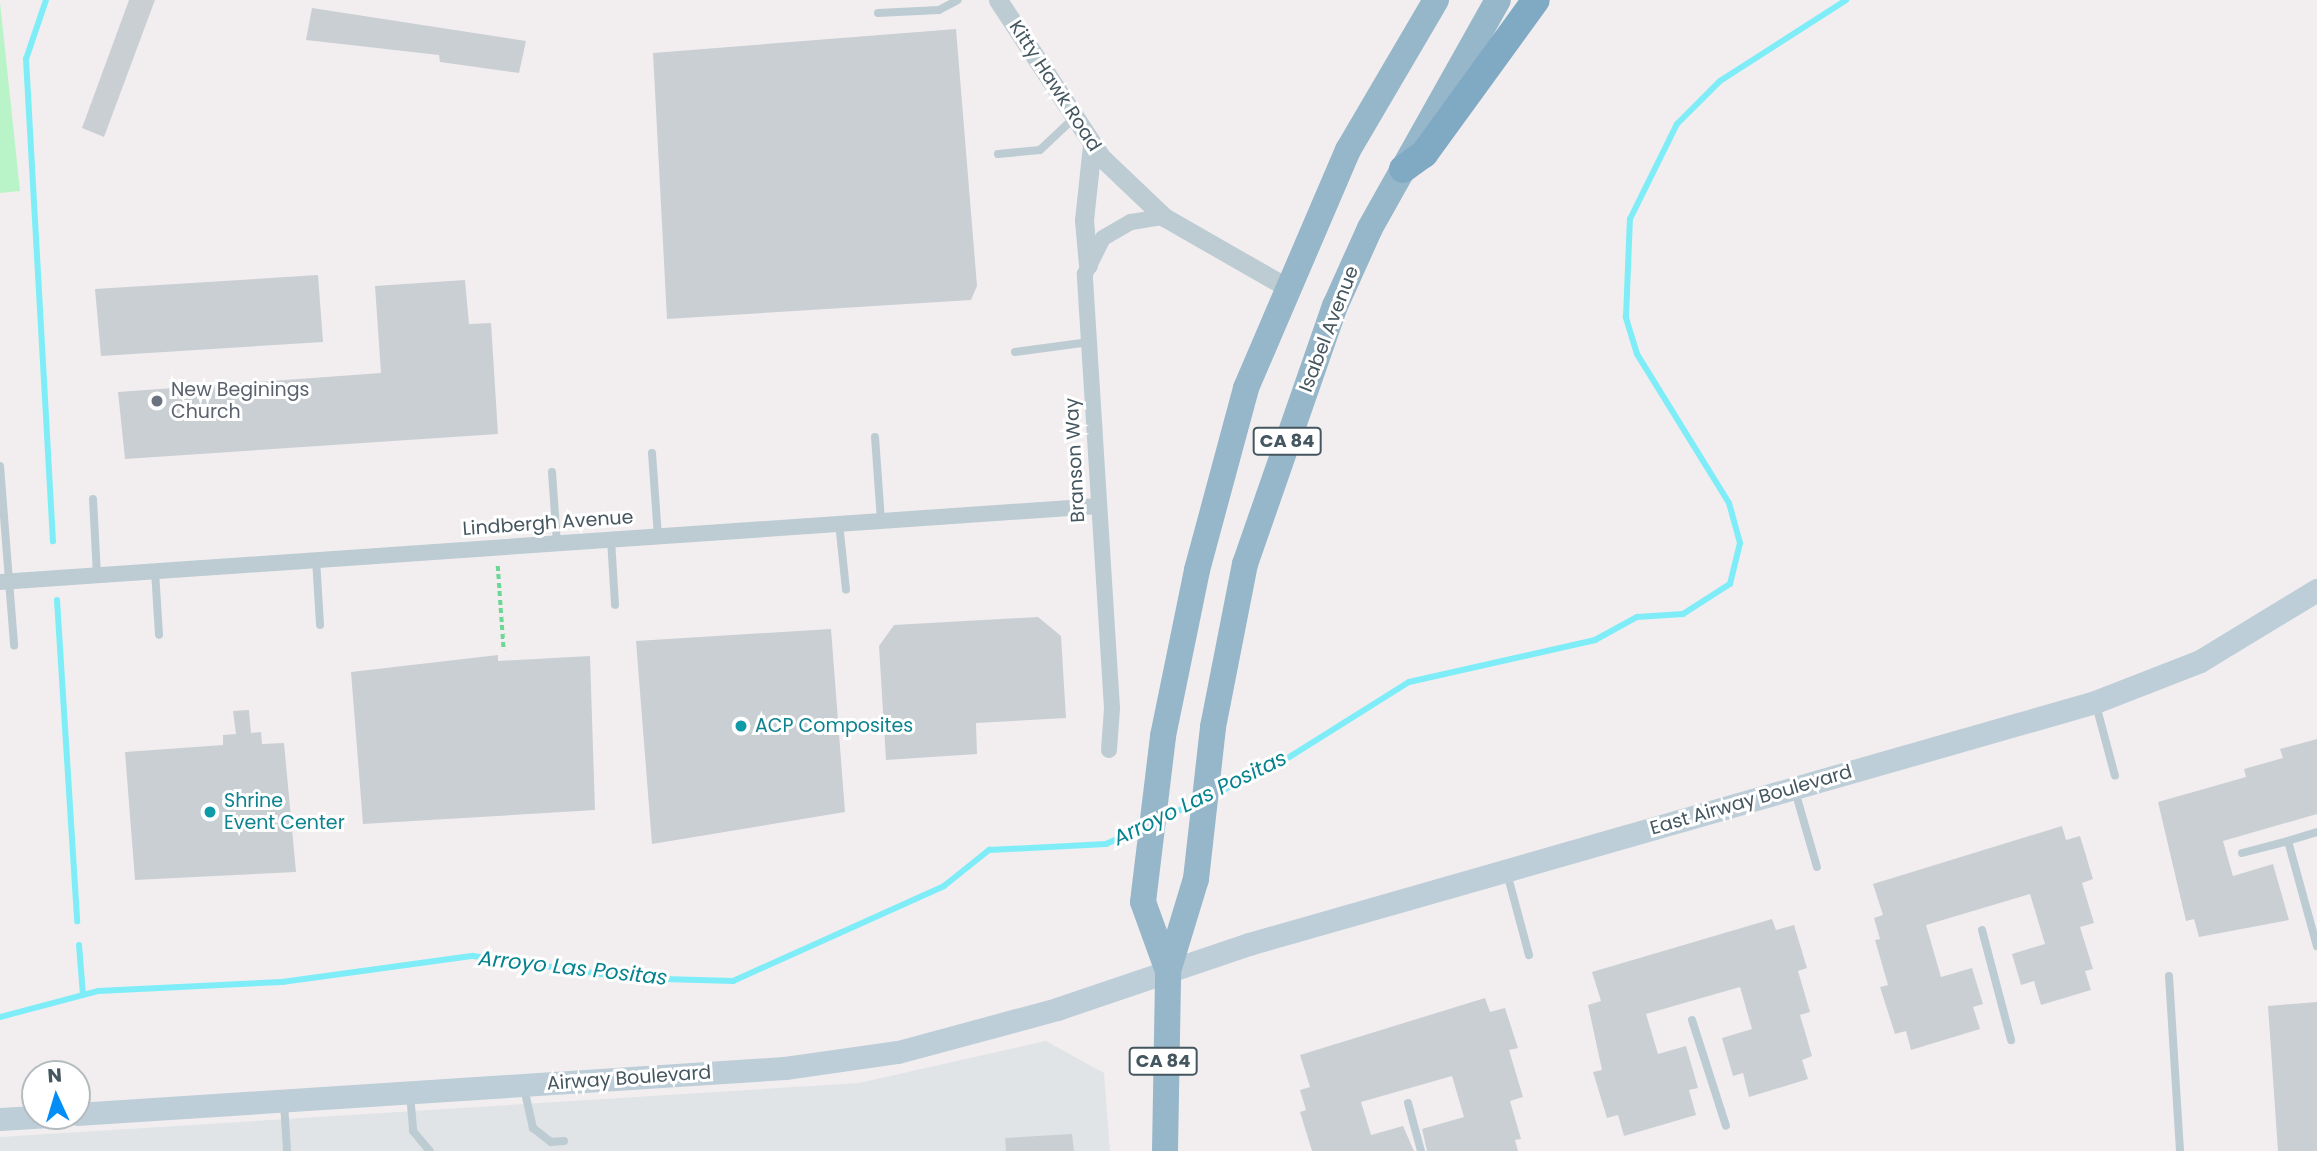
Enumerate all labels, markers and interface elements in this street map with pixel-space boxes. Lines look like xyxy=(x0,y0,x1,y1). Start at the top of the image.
street label: Kitty Hawk Road xyxy=(1004,16,1106,156)
street label: Isabel Avenue xyxy=(1294,263,1364,395)
place label: New Beginings Church xyxy=(171,379,309,423)
marker: New Beginings Church xyxy=(149,393,165,409)
street label: Branson Way xyxy=(1060,397,1090,523)
road number: CA 84 xyxy=(1252,426,1322,456)
street label: Lindbergh Avenue xyxy=(462,506,634,540)
place label: ACP Composites xyxy=(755,715,913,737)
marker: ACP Composites xyxy=(733,718,749,734)
water label: Arroyo Las Positas xyxy=(1109,745,1291,851)
street label: East Airway Boulevard xyxy=(1647,760,1855,840)
place label: Shrine Event Center xyxy=(224,790,345,834)
marker: Shrine Event Center xyxy=(202,804,218,820)
water label: Arroyo Las Positas xyxy=(477,946,669,990)
road number: CA 84 xyxy=(1128,1046,1198,1076)
north arrow xyxy=(21,1060,91,1130)
street label: Airway Boulevard xyxy=(546,1061,712,1095)
text: N xyxy=(47,1062,63,1090)

